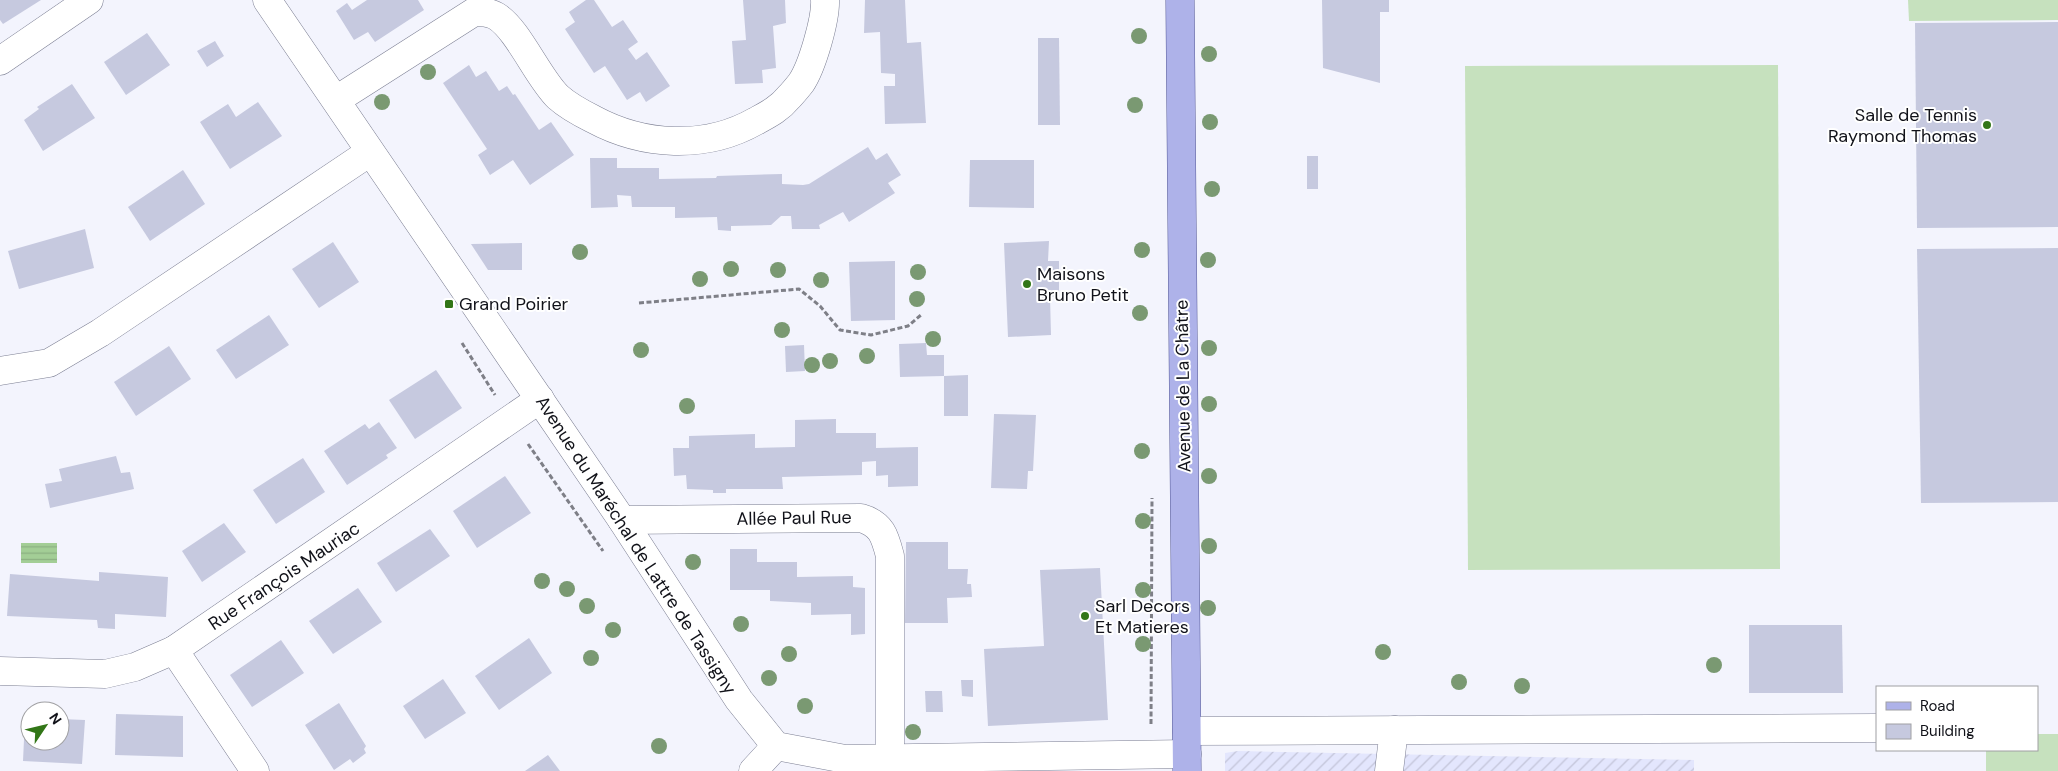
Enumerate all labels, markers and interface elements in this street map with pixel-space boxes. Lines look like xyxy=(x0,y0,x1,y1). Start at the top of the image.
place label: Salle de Tennis Raymond Thomas xyxy=(1828,103,1977,148)
marker: Salle de Tennis Raymond Thomas xyxy=(1981,119,1993,131)
place label: Maisons Bruno Petit xyxy=(1037,262,1129,307)
marker: Maisons Bruno Petit xyxy=(1021,278,1033,290)
place label: Grand Poirier xyxy=(459,292,569,316)
marker: Grand Poirier xyxy=(443,298,455,310)
street label: Avenue de La Châtre xyxy=(1169,299,1197,473)
street label: Avenue du Maréchal de Lattre de Tassigny xyxy=(530,391,742,699)
street label: Allée Paul Rue xyxy=(736,505,852,531)
street label: Rue François Mauriac xyxy=(204,516,364,636)
place label: Sarl Decors Et Matieres xyxy=(1095,594,1190,639)
marker: Sarl Decors Et Matieres xyxy=(1079,610,1091,622)
legend xyxy=(1876,686,2038,751)
text: Road xyxy=(1920,696,1955,716)
north arrow xyxy=(20,701,70,751)
text: N xyxy=(45,709,66,728)
text: Building xyxy=(1920,721,1975,741)

